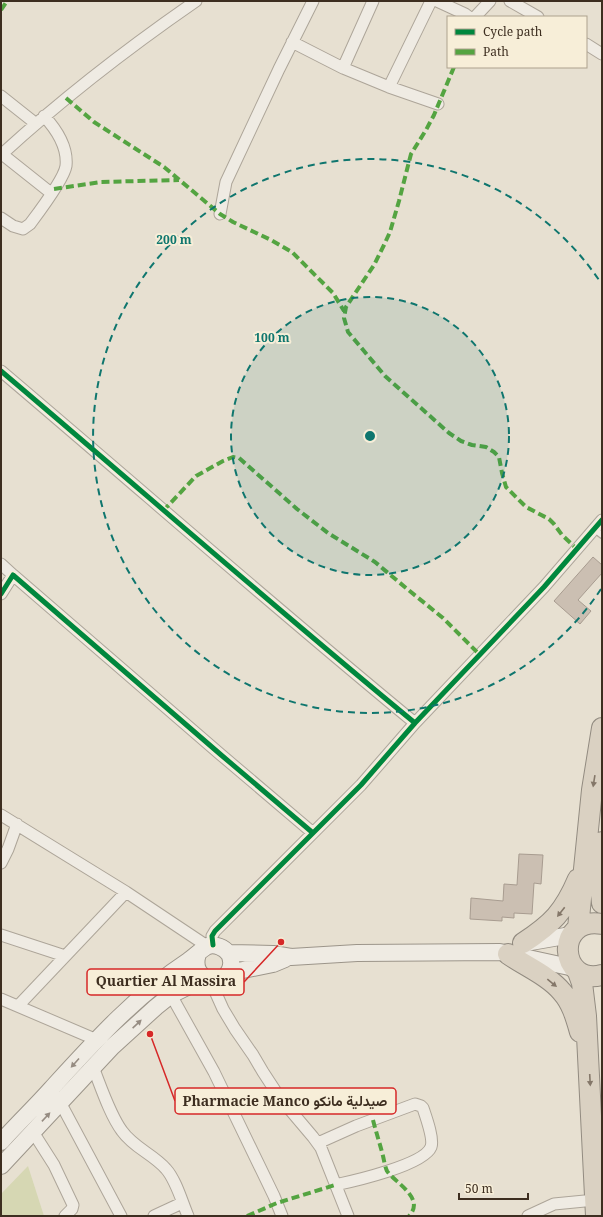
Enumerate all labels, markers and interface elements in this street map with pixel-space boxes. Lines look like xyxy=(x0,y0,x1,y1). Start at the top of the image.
legend xyxy=(447,16,587,68)
text: Cycle path xyxy=(483,23,543,40)
text: Path xyxy=(483,43,509,60)
text: 200 m xyxy=(156,231,192,248)
text: 100 m xyxy=(254,329,290,346)
centre of rings xyxy=(363,429,377,443)
one-way arrow xyxy=(591,775,597,787)
one-way arrow xyxy=(556,906,565,917)
callout: Quartier Al Massira xyxy=(87,969,244,995)
text: Quartier Al Massira xyxy=(96,971,236,990)
one-way arrow xyxy=(547,979,558,988)
one-way arrow xyxy=(132,1019,142,1029)
one-way arrow xyxy=(70,1058,79,1068)
one-way arrow xyxy=(587,1074,593,1087)
callout: Pharmacie Manco صيدلية مانكو xyxy=(175,1088,396,1114)
text: Pharmacie Manco صيدلية مانكو xyxy=(183,1091,388,1110)
one-way arrow xyxy=(42,1112,51,1122)
scale bar xyxy=(459,1175,528,1201)
text: 50 m xyxy=(465,1180,493,1197)

